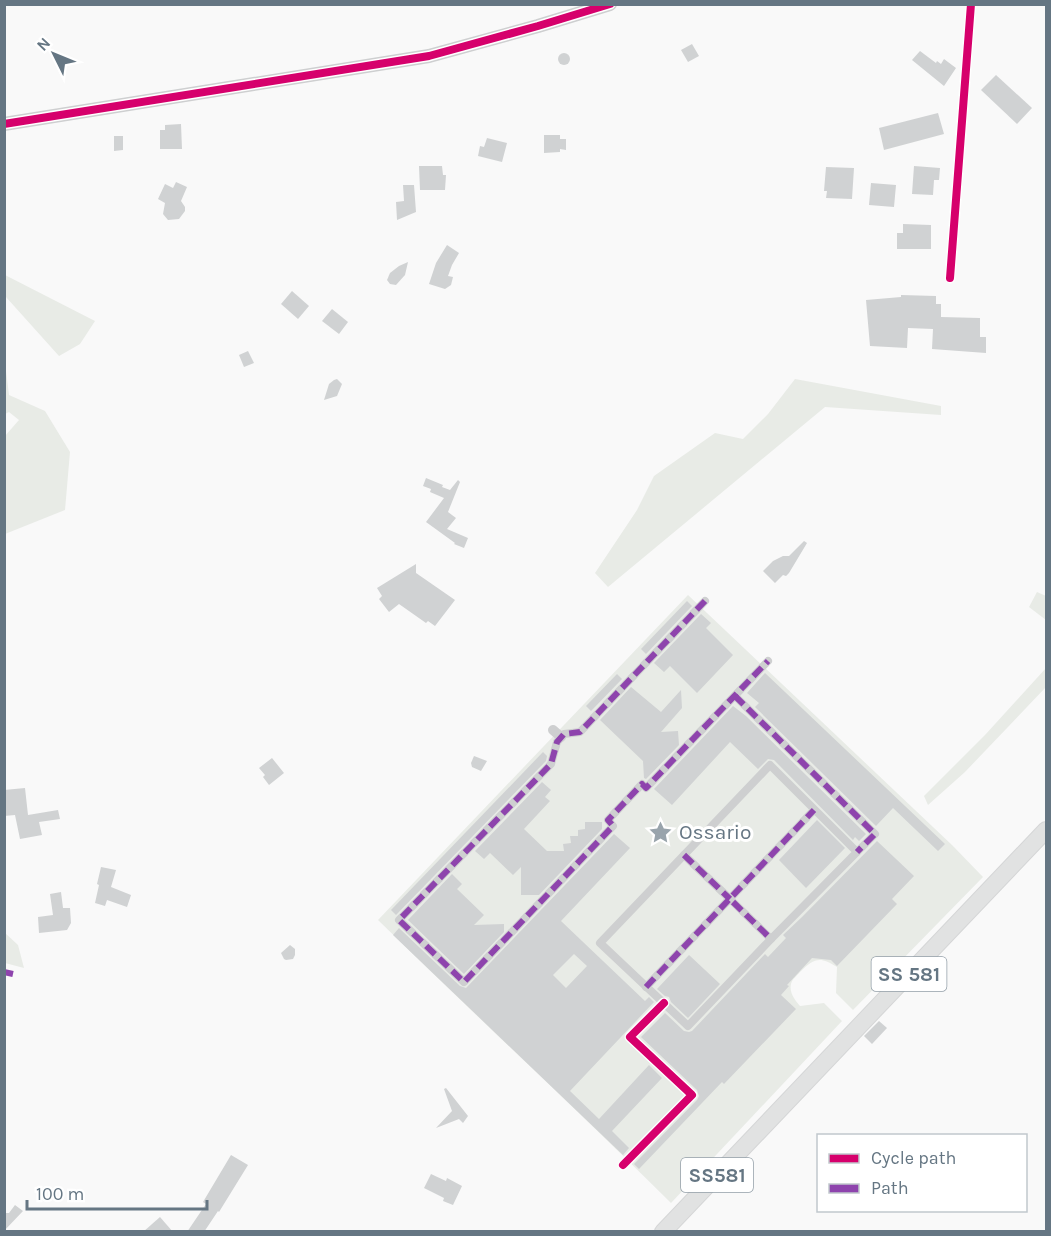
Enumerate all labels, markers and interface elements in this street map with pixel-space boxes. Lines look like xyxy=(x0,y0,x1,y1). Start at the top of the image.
north arrow xyxy=(24,24,84,84)
text: N xyxy=(33,33,54,55)
place icon: Ossario xyxy=(648,819,674,845)
place label: Ossario xyxy=(679,820,752,844)
road number: SS 581 xyxy=(872,957,946,991)
legend xyxy=(817,1134,1027,1212)
text: Cycle path xyxy=(871,1147,956,1169)
road number: SS581 xyxy=(681,1158,753,1192)
scale bar xyxy=(27,1173,207,1211)
text: Path xyxy=(871,1177,909,1199)
text: 100 m xyxy=(36,1183,84,1205)

